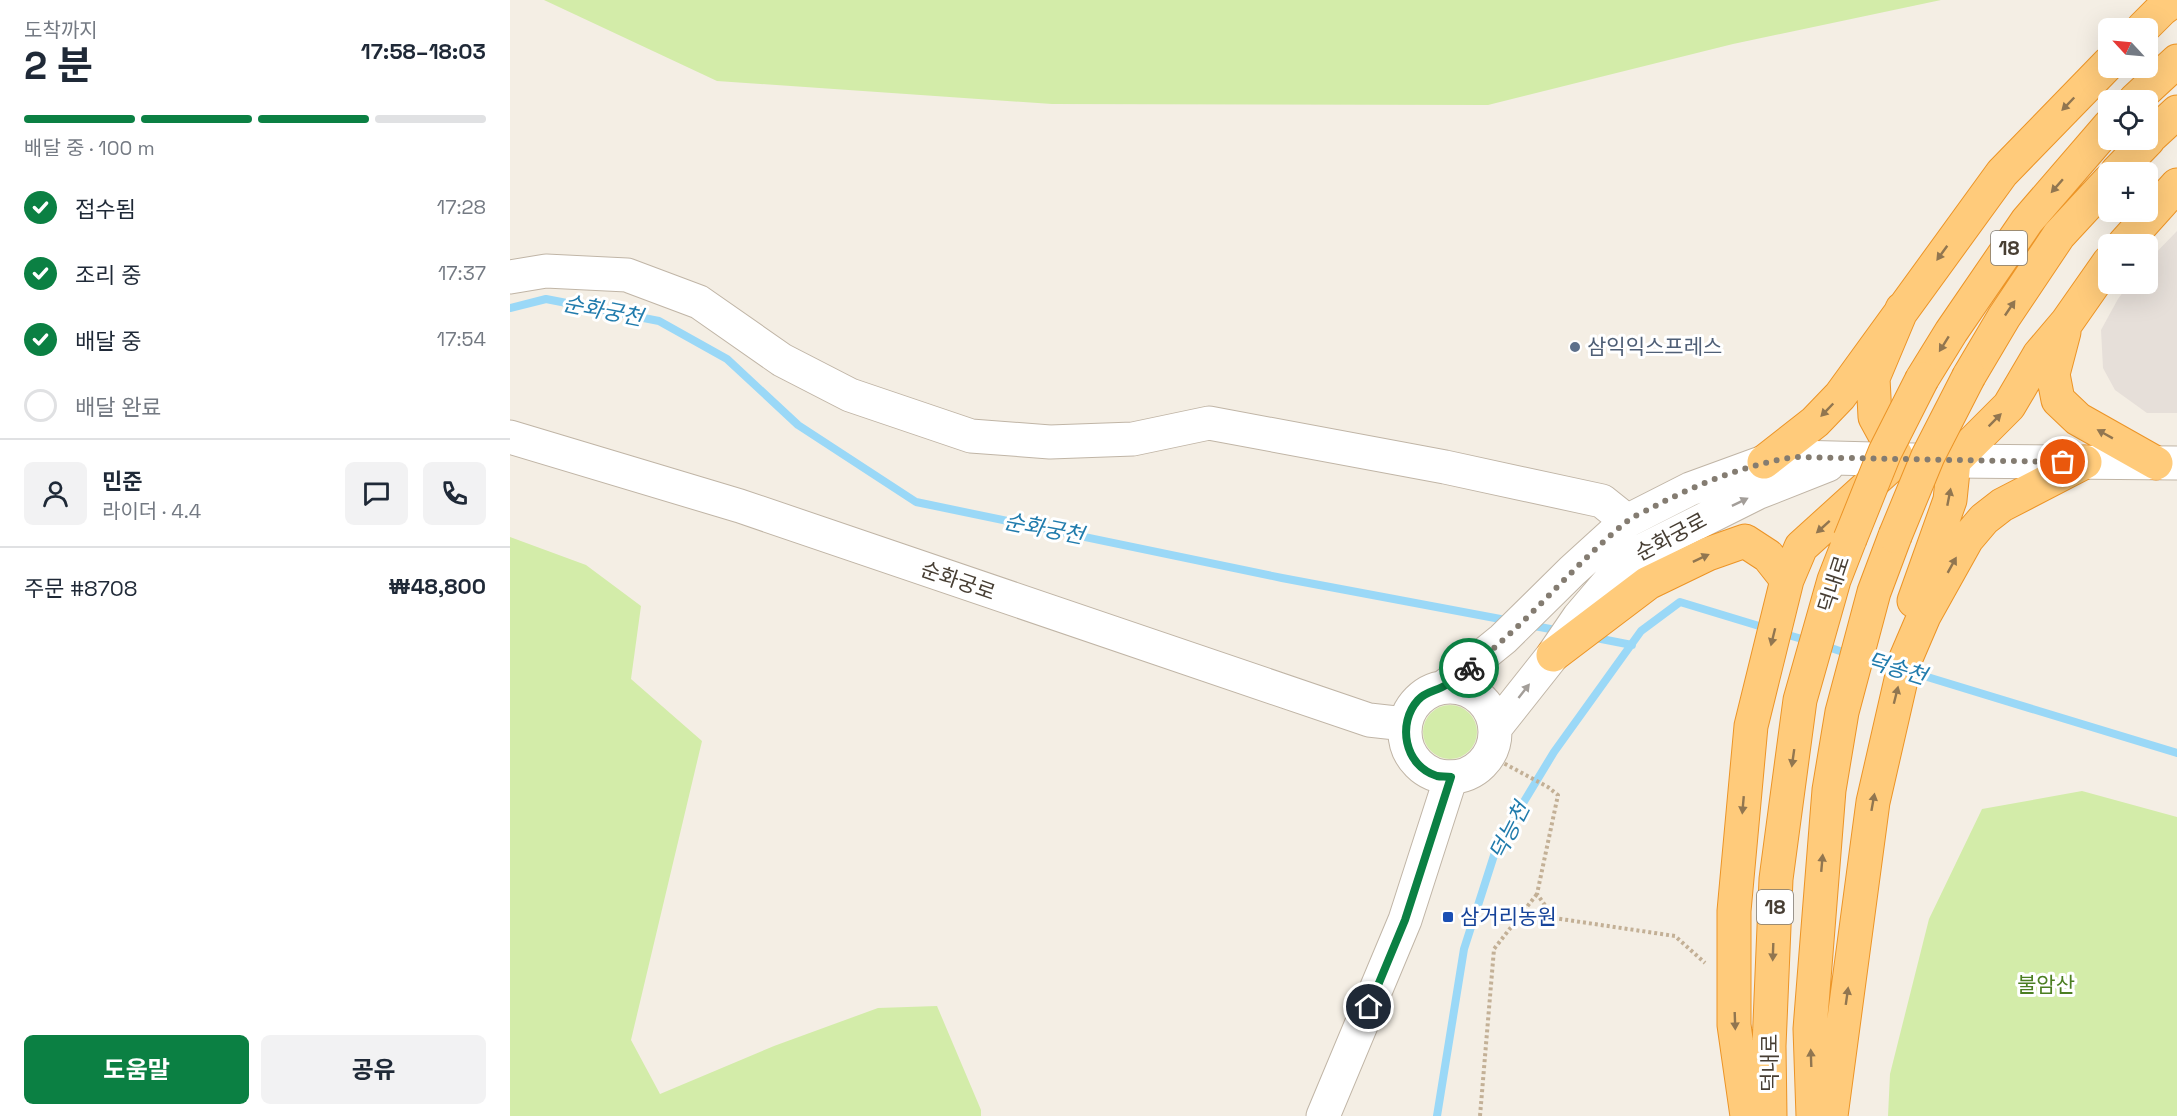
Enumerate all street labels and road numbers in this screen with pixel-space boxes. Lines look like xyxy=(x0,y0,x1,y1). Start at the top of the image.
road number: 18 xyxy=(1991,231,2027,265)
street label: 순화궁로 xyxy=(1630,506,1711,567)
street label: 덕내로 xyxy=(1812,552,1855,616)
street label: 순화궁로 xyxy=(917,555,999,606)
road number: 18 xyxy=(1757,890,1793,924)
street label: 덕내로 xyxy=(1756,1034,1783,1092)

